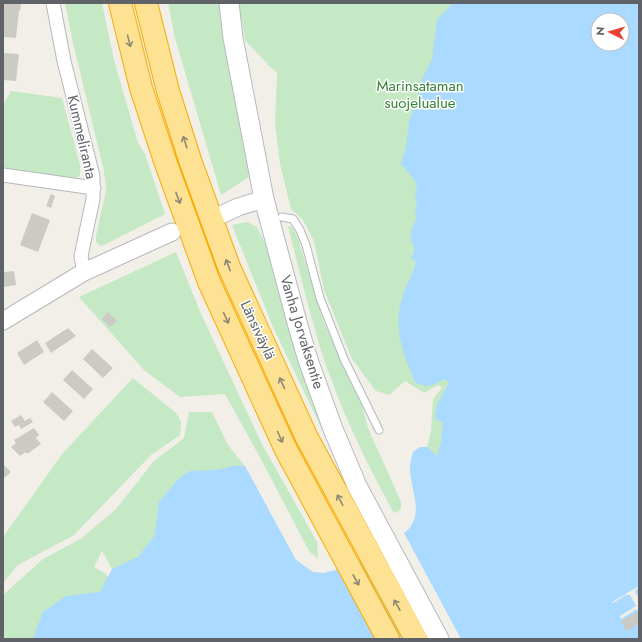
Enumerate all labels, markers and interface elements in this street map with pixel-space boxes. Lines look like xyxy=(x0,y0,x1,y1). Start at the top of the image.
north arrow xyxy=(590,12,630,52)
text: N xyxy=(592,26,608,36)
one-way arrow xyxy=(126,34,133,47)
park label: Marinsataman suojelualue xyxy=(376,75,464,114)
street label: Kummeliranta xyxy=(62,93,102,181)
one-way arrow xyxy=(180,137,188,149)
one-way arrow xyxy=(174,191,182,203)
one-way arrow xyxy=(224,259,232,271)
street label: Vanha Jorvaksentie xyxy=(274,272,330,392)
street label: Länsiväylä xyxy=(235,297,281,363)
one-way arrow xyxy=(223,312,230,324)
one-way arrow xyxy=(278,378,285,390)
one-way arrow xyxy=(277,430,284,442)
one-way arrow xyxy=(336,494,343,506)
one-way arrow xyxy=(352,574,360,586)
one-way arrow xyxy=(393,599,400,611)

